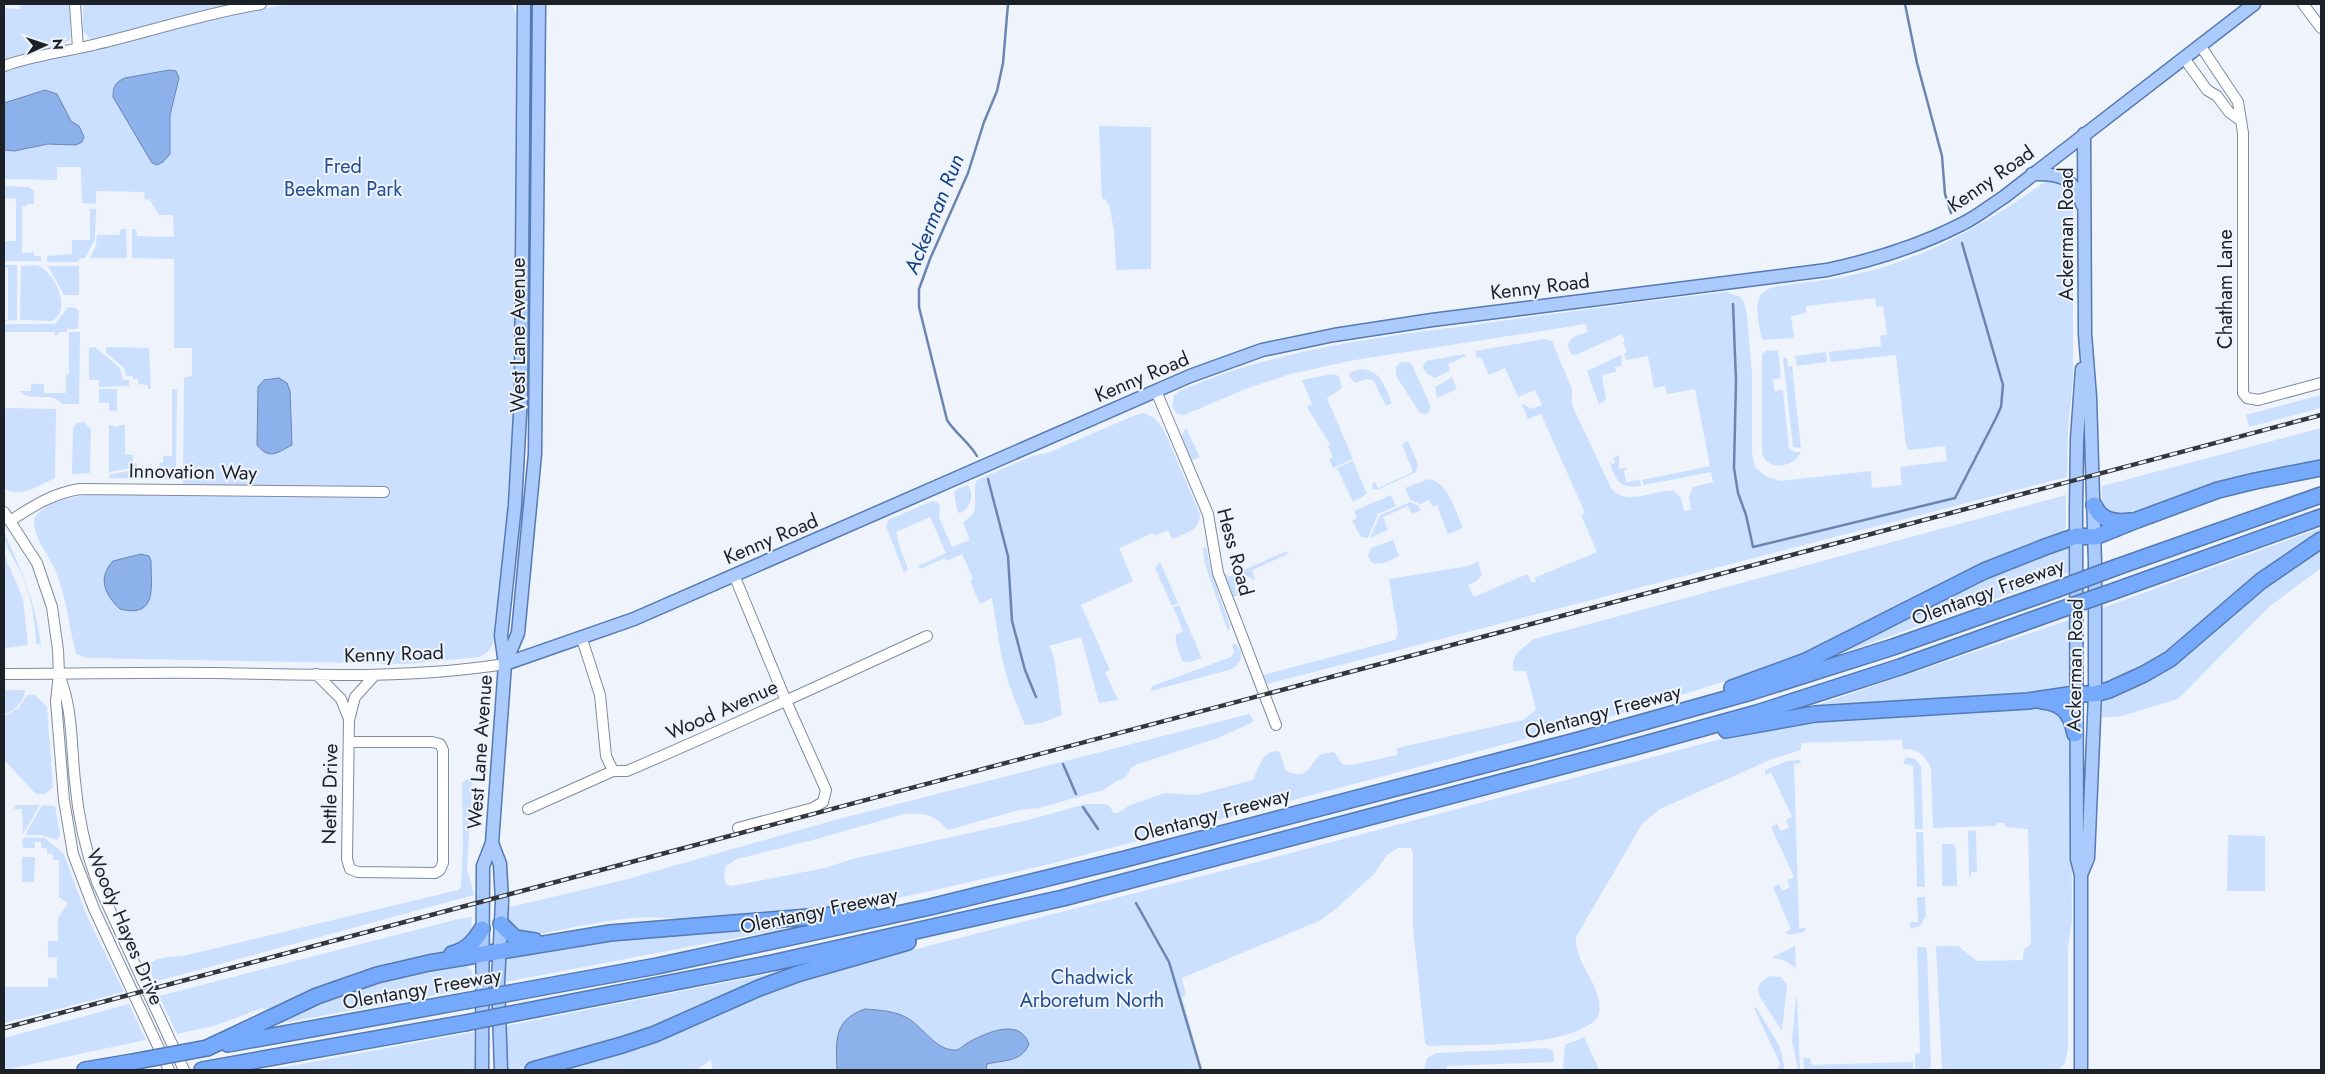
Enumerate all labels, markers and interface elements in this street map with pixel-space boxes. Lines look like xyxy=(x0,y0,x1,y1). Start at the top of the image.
north arrow xyxy=(20,20,70,70)
text: N xyxy=(48,38,68,50)
street label: Kenny Road xyxy=(1942,138,2040,220)
water label: Ackerman Run xyxy=(896,150,972,279)
park label: Fred Beekman Park xyxy=(284,152,402,204)
street label: Ackerman Road xyxy=(2052,167,2081,301)
street label: Chatham Lane xyxy=(2211,229,2240,349)
street label: West Lane Avenue xyxy=(504,257,533,413)
street label: Kenny Road xyxy=(1489,267,1591,307)
street label: Kenny Road xyxy=(1090,344,1194,410)
street label: Innovation Way xyxy=(129,456,258,488)
street label: Hess Road xyxy=(1209,505,1261,599)
street label: Kenny Road xyxy=(719,506,823,572)
street label: Olentangy Freeway xyxy=(1908,551,2069,633)
street label: Ackerman Road xyxy=(2059,598,2091,732)
street label: Kenny Road xyxy=(344,638,444,670)
street label: Wood Avenue xyxy=(661,672,783,748)
street label: West Lane Avenue xyxy=(460,674,500,830)
street label: Olentangy Freeway xyxy=(1522,677,1685,747)
street label: Nettle Drive xyxy=(315,743,345,845)
street label: Olentangy Freeway xyxy=(1131,780,1294,850)
street label: Woody Hayes Drive xyxy=(79,844,171,1010)
street label: Olentangy Freeway xyxy=(737,880,901,942)
street label: Olentangy Freeway xyxy=(340,961,504,1017)
park label: Chadwick Arboretum North xyxy=(1020,963,1164,1015)

